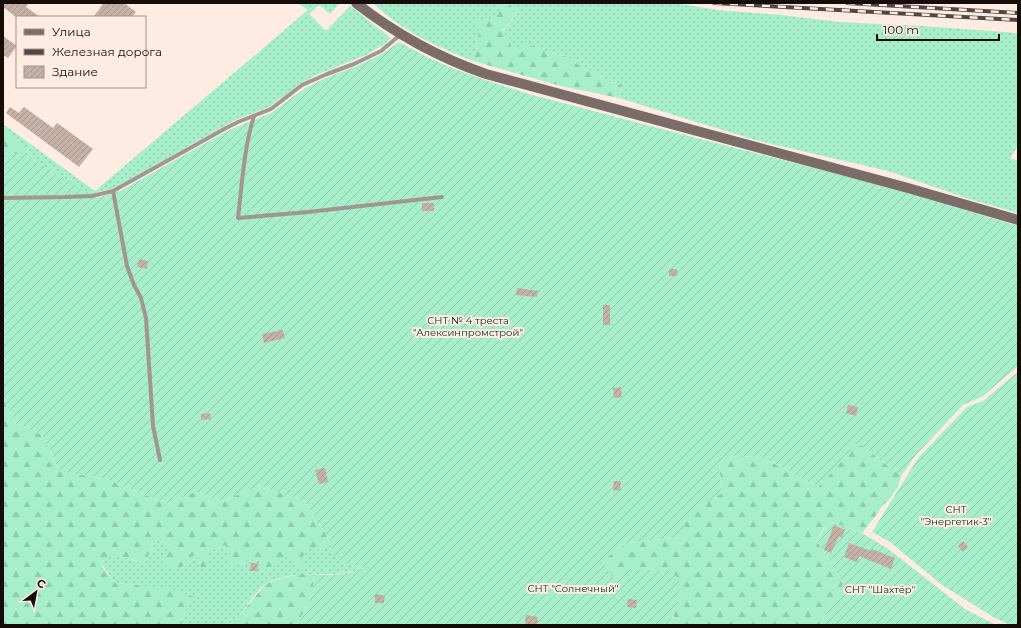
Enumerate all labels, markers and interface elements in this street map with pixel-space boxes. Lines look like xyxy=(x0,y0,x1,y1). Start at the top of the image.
legend xyxy=(16,16,146,88)
scale bar xyxy=(877,16,999,42)
text: 100 m xyxy=(883,22,919,37)
text: Улица xyxy=(52,24,91,39)
text: Железная дорога xyxy=(52,44,162,59)
text: Здание xyxy=(52,64,98,79)
park label: СНТ № 4 треста "Алексинпромстрой" xyxy=(413,314,523,339)
park label: СНТ "Энергетик-3" xyxy=(920,503,992,528)
north arrow xyxy=(16,572,56,612)
text: С xyxy=(34,575,48,592)
park label: СНТ "Солнечный" xyxy=(527,582,619,595)
park label: СНТ "Шахтёр" xyxy=(845,583,916,596)

